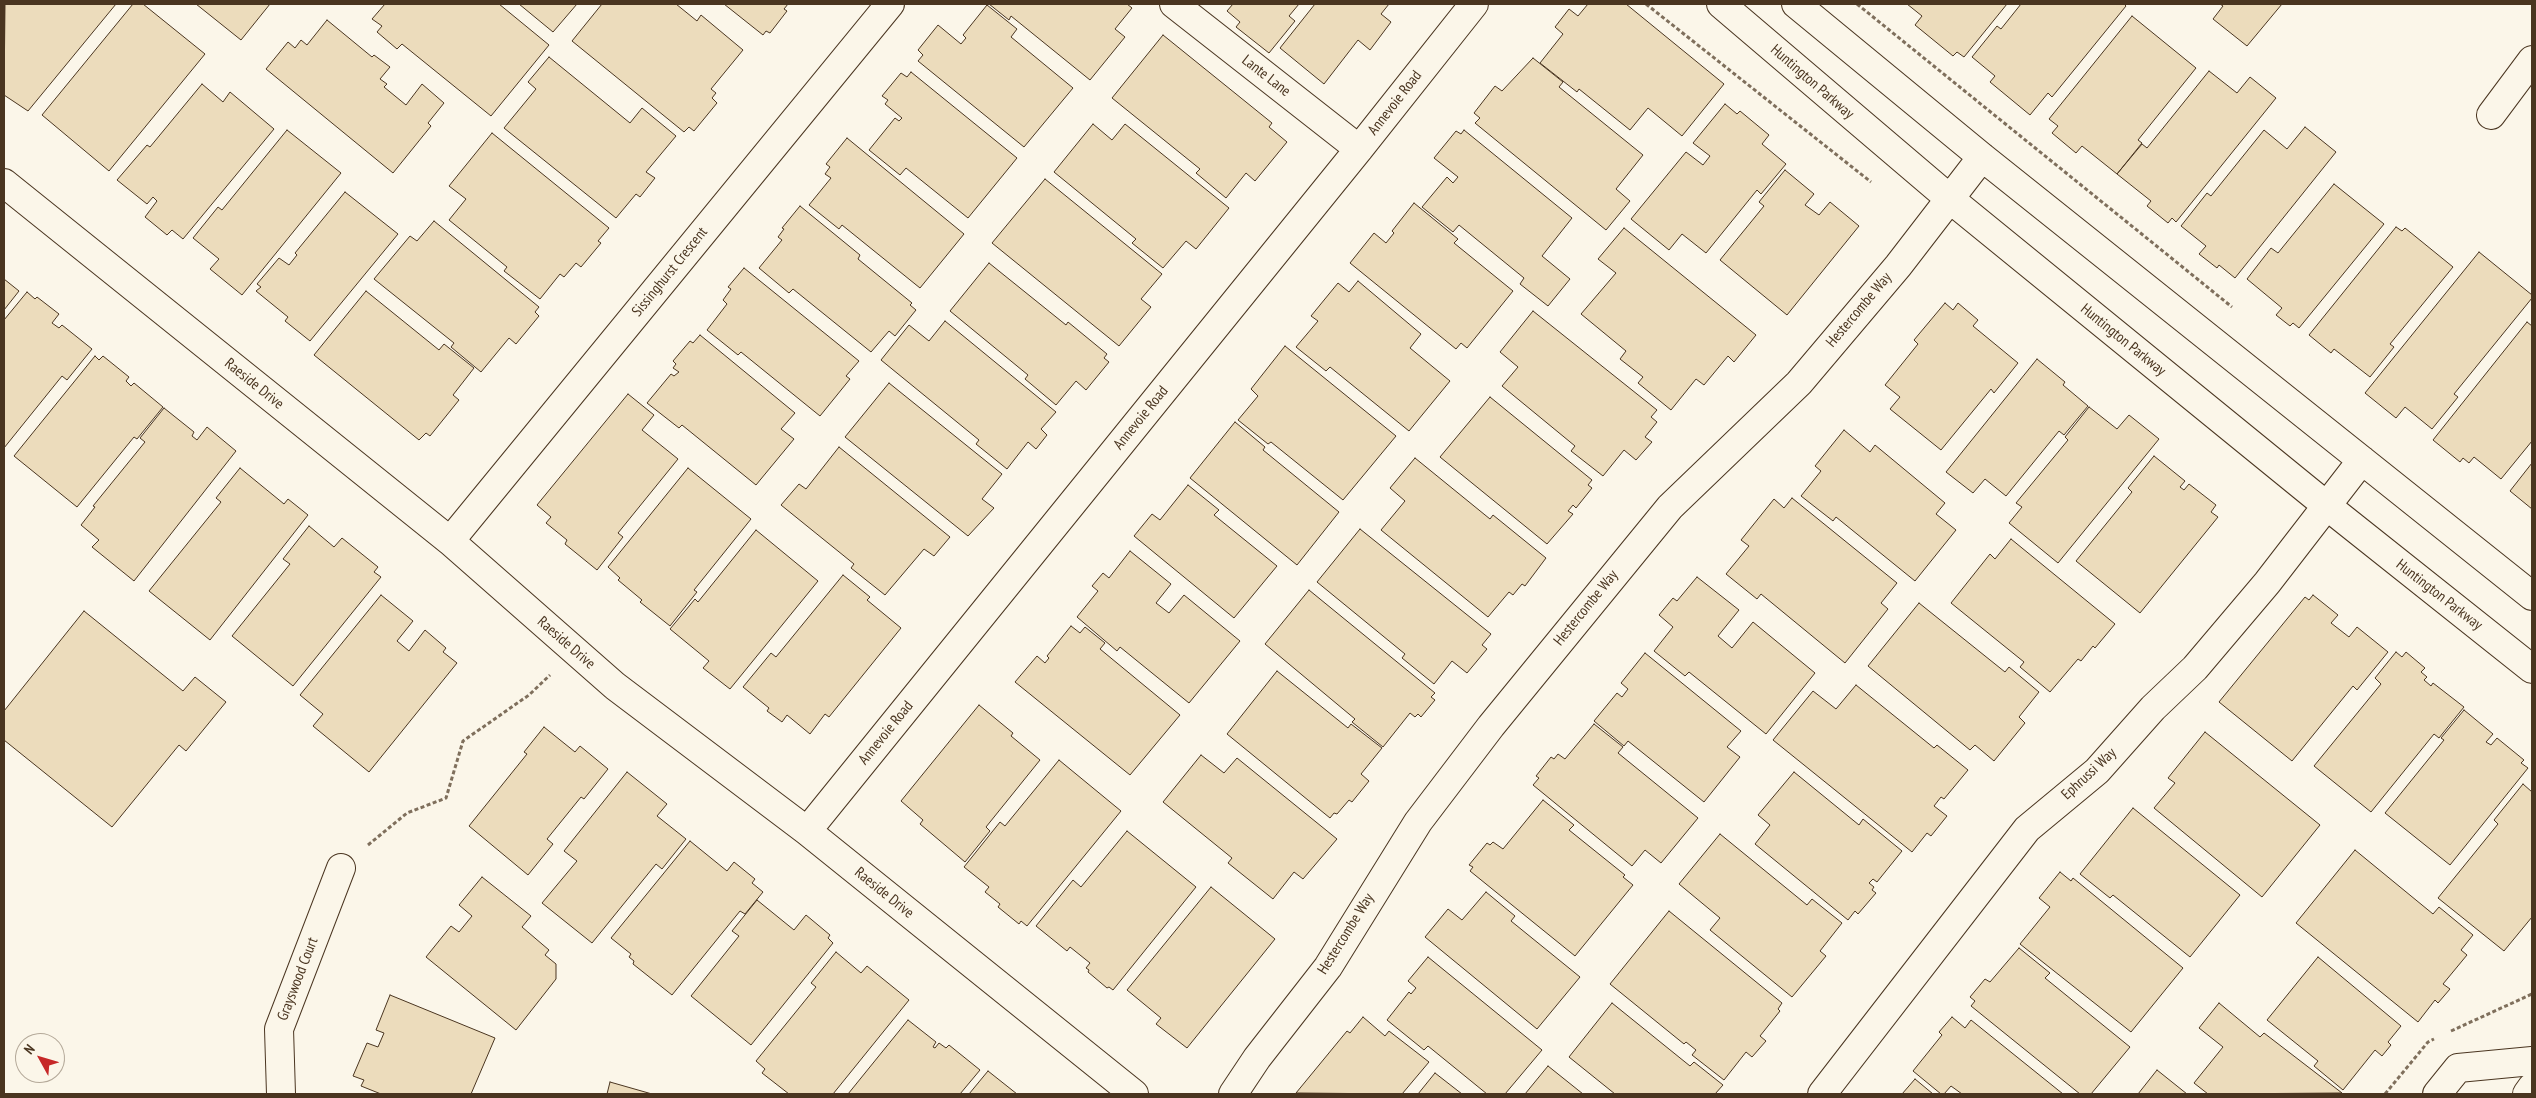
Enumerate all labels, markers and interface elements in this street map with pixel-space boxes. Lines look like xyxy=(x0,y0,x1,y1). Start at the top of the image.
street label: Huntington Parkway xyxy=(1767,41,1857,123)
street label: Lante Lane xyxy=(1238,51,1294,101)
street label: Annevoie Road xyxy=(1364,67,1426,139)
street label: Sissinghurst Crescent xyxy=(628,224,712,320)
street label: Hestercombe Way xyxy=(1823,269,1895,351)
street label: Huntington Parkway xyxy=(2077,300,2169,380)
street label: Raeside Drive xyxy=(221,355,287,413)
street label: Annevoie Road xyxy=(1110,383,1172,453)
street label: Huntington Parkway xyxy=(2392,556,2486,634)
street label: Hestercombe Way xyxy=(1550,567,1622,649)
street label: Raeside Drive xyxy=(533,613,599,673)
street label: Annevoie Road xyxy=(855,698,917,768)
street label: Ephrussi Way xyxy=(2058,744,2120,804)
street label: Raeside Drive xyxy=(851,864,917,922)
street label: Hestercombe Way xyxy=(1314,890,1378,978)
street label: Grayswood Court xyxy=(274,935,322,1023)
north arrow xyxy=(15,1033,65,1083)
text: N xyxy=(20,1041,38,1058)

